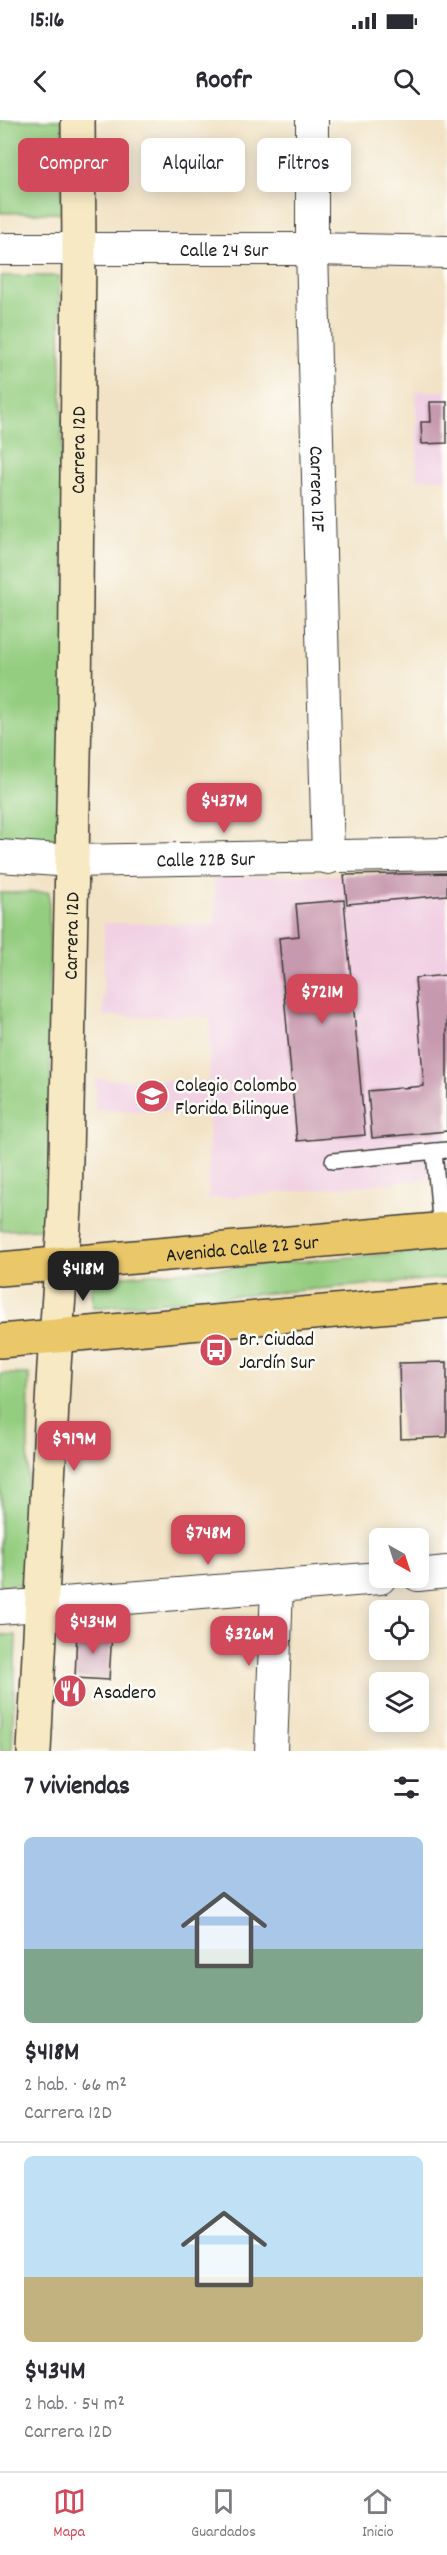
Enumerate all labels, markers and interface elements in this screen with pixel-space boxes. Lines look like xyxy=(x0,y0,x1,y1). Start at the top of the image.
text: 15:16 xyxy=(30,6,64,37)
text: Roofr xyxy=(195,62,252,101)
icon: back xyxy=(24,65,57,98)
icon: search xyxy=(390,65,423,98)
chip: Comprar xyxy=(18,138,129,192)
chip: Alquilar xyxy=(141,138,245,192)
chip: Filtros xyxy=(257,138,351,192)
street label: Calle 24 Sur xyxy=(180,238,269,266)
street label: Carrera 12D xyxy=(66,406,95,494)
street label: Carrera 12F xyxy=(300,445,330,533)
pin: $437M xyxy=(182,783,266,834)
text: $437M xyxy=(201,788,247,816)
street label: Calle 22B Sur xyxy=(156,847,256,876)
street label: Carrera 12D xyxy=(59,892,88,980)
pin: $721M xyxy=(280,974,364,1025)
text: $721M xyxy=(301,979,343,1007)
place label: Colegio Colombo Florida Bilingue xyxy=(175,1073,297,1124)
school or university icon: Colegio Colombo Florida Bilingue xyxy=(134,1078,170,1114)
street label: Avenida Calle 22 Sur xyxy=(165,1229,321,1271)
pin: $418M xyxy=(41,1251,125,1302)
text: $418M xyxy=(62,1256,104,1284)
place label: Br. Ciudad Jardín Sur xyxy=(239,1327,315,1378)
bus stop icon: Br. Ciudad Jardín Sur xyxy=(198,1332,234,1368)
pin: $919M xyxy=(32,1421,116,1472)
text: $919M xyxy=(52,1426,96,1454)
pin: $748M xyxy=(166,1515,250,1566)
text: $748M xyxy=(185,1520,231,1548)
north arrow xyxy=(369,1528,429,1588)
map controls xyxy=(369,1528,429,1732)
button: locate xyxy=(369,1600,429,1660)
pin: $434M xyxy=(51,1604,135,1655)
text: $434M xyxy=(69,1609,117,1637)
pin: $326M xyxy=(207,1616,291,1667)
text: $326M xyxy=(224,1621,274,1649)
button: layers xyxy=(369,1672,429,1732)
restaurant icon: Asadero xyxy=(52,1673,88,1709)
place label: Asadero xyxy=(93,1680,156,1708)
text: 7 viviendas xyxy=(24,1769,130,1806)
icon: filters xyxy=(390,1771,423,1804)
icon: home xyxy=(170,1876,278,1984)
text: $418M xyxy=(24,2035,79,2072)
text: 2 hab. · 66 m² xyxy=(24,2072,127,2100)
text: Carrera 12D xyxy=(24,2100,112,2128)
icon: home xyxy=(170,2195,278,2303)
text: $434M xyxy=(24,2354,86,2391)
text: 2 hab. · 54 m² xyxy=(24,2391,125,2419)
text: Carrera 12D xyxy=(24,2419,112,2447)
tab: Mapa xyxy=(53,2485,86,2544)
tab: Guardados xyxy=(191,2485,256,2544)
tab: Inicio xyxy=(361,2485,394,2544)

